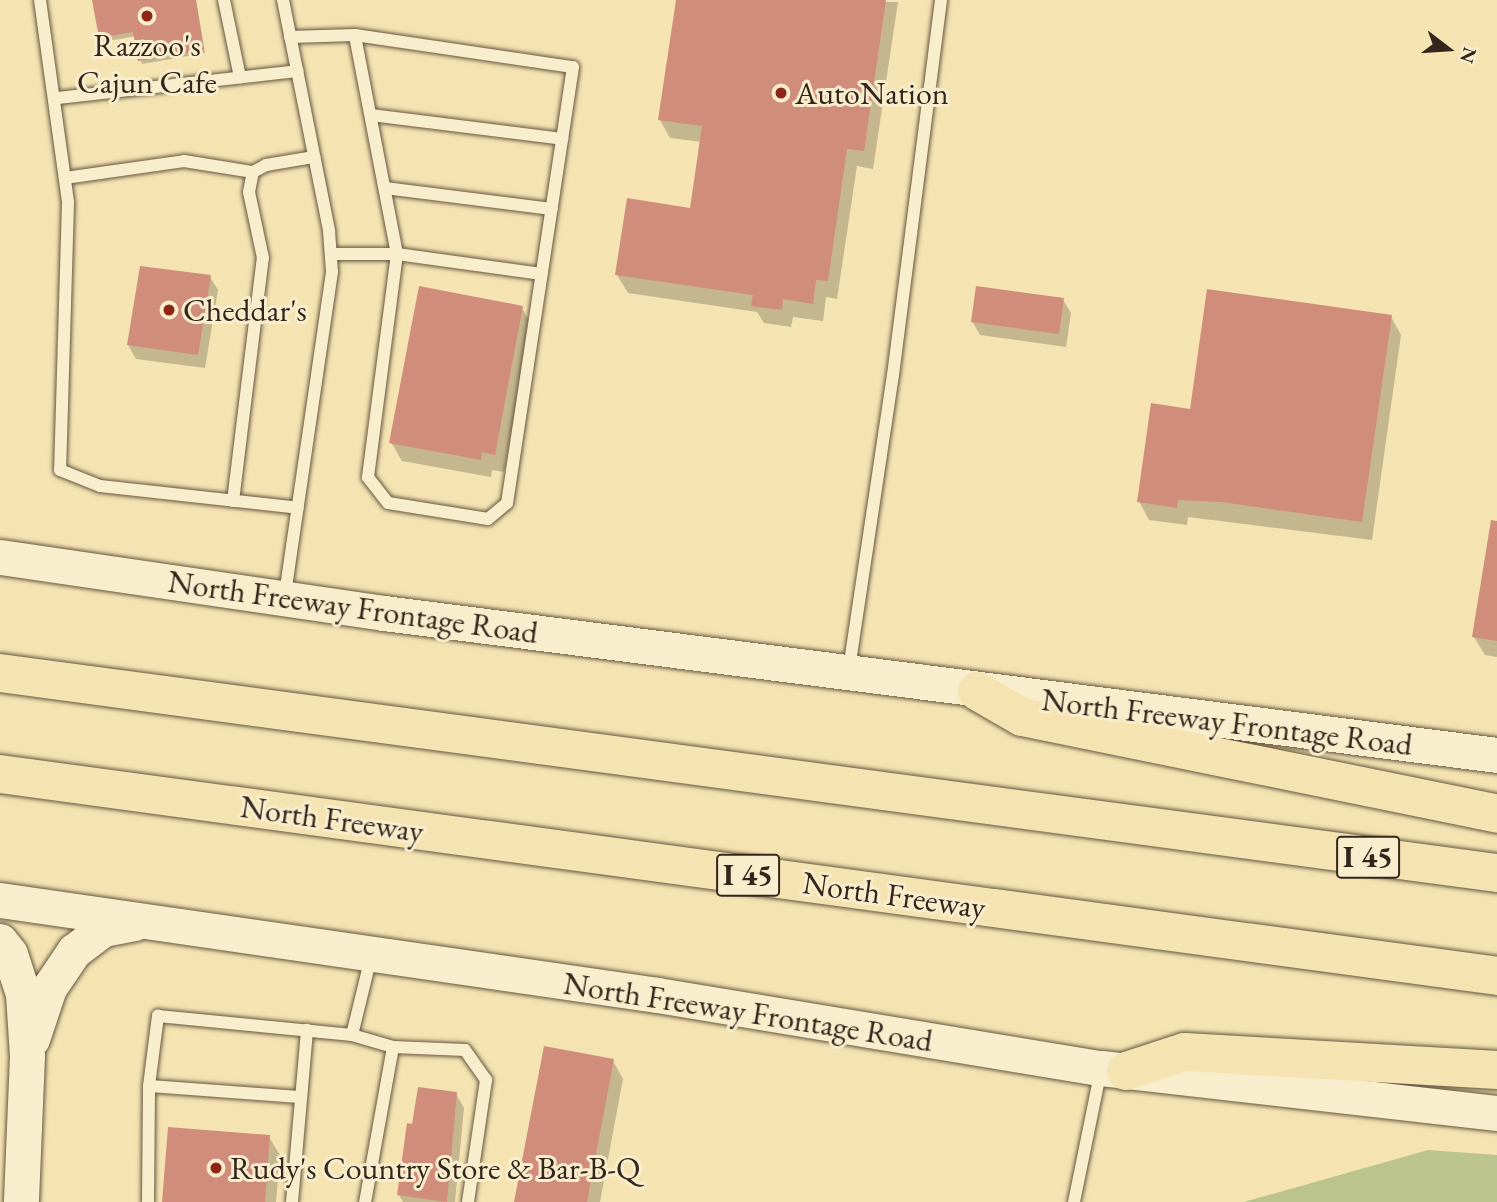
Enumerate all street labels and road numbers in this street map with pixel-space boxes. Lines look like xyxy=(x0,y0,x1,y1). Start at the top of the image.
street label: North Freeway Frontage Road xyxy=(166,562,540,652)
street label: North Freeway Frontage Road xyxy=(1039,680,1415,764)
street label: North Freeway xyxy=(238,787,426,851)
road number: I 45 xyxy=(1335,830,1401,884)
road number: I 45 xyxy=(715,848,781,902)
street label: North Freeway xyxy=(800,863,988,927)
street label: North Freeway Frontage Road xyxy=(561,964,935,1060)

